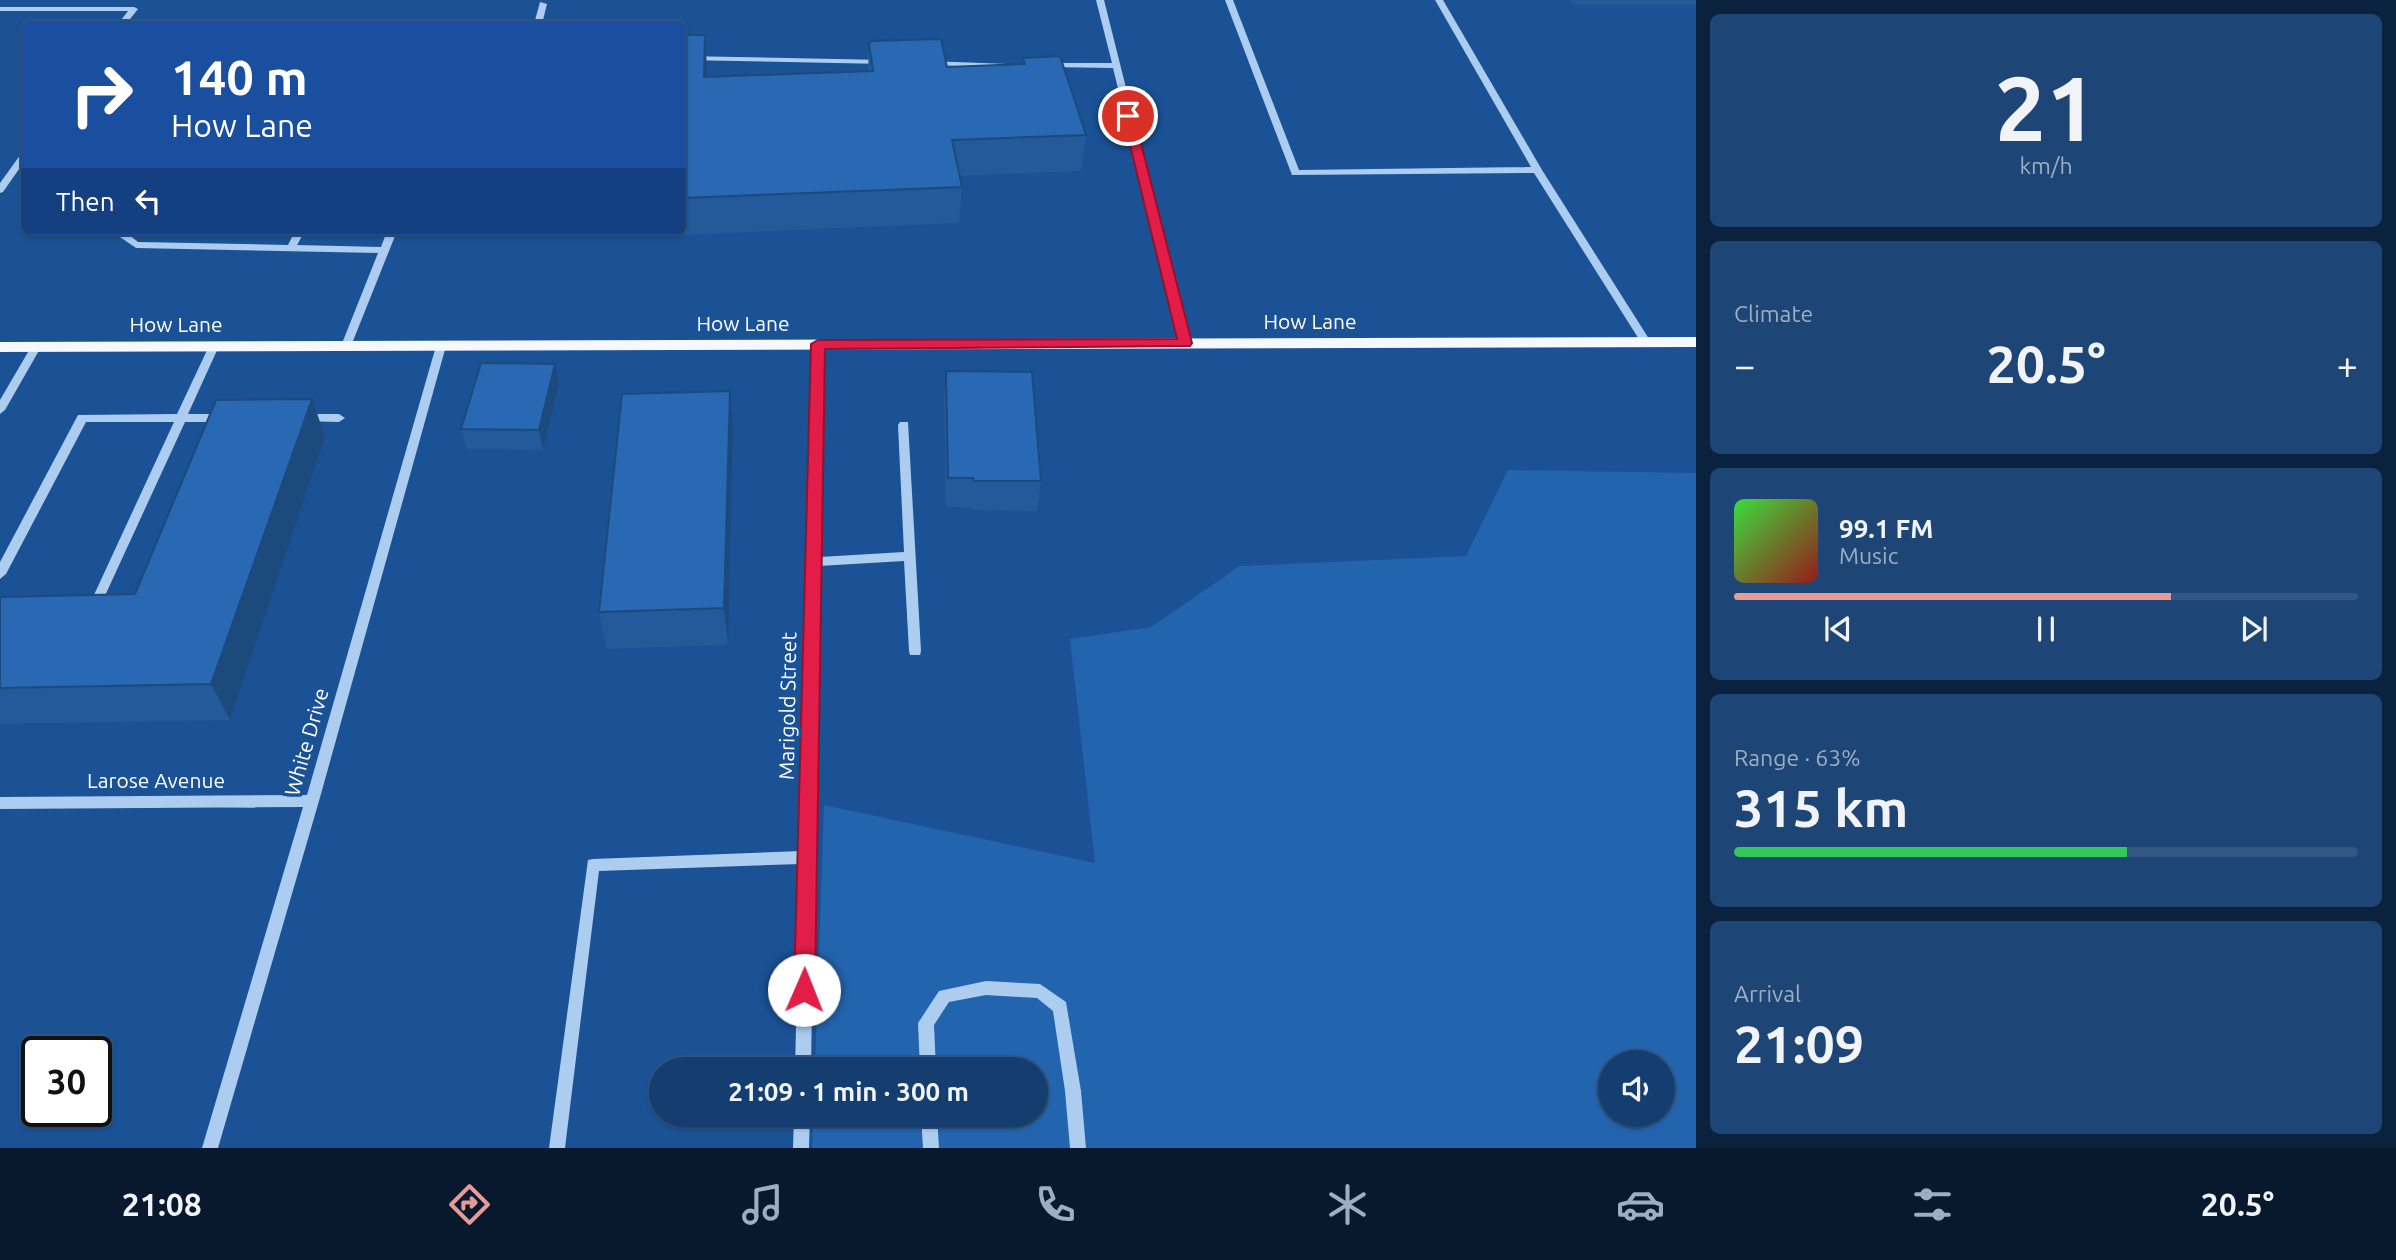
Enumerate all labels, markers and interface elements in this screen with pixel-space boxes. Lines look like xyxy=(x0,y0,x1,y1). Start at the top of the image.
icon: right xyxy=(56,49,147,140)
text: 140 m xyxy=(171,49,308,104)
text: 21 xyxy=(1995,56,2097,158)
pin xyxy=(1098,86,1158,146)
icon: arrive xyxy=(1109,97,1147,135)
text: How Lane xyxy=(171,107,313,143)
text: km/h xyxy=(2019,153,2073,178)
icon: left xyxy=(129,182,167,220)
text: Then xyxy=(56,187,115,216)
text: Climate xyxy=(1734,301,1813,326)
street label: How Lane xyxy=(1263,309,1357,333)
street label: How Lane xyxy=(696,311,790,335)
street label: How Lane xyxy=(129,312,223,336)
text: 20.5° xyxy=(1986,335,2106,393)
text: − xyxy=(1734,344,1755,386)
text: + xyxy=(2337,344,2358,386)
text: 99.1 FM xyxy=(1839,514,1933,543)
text: Music xyxy=(1839,543,1898,568)
icon: previous xyxy=(1819,610,1857,648)
icon: pause xyxy=(2027,610,2065,648)
icon: next xyxy=(2235,610,2273,648)
street label: Marigold Street xyxy=(774,632,800,780)
street label: White Drive xyxy=(279,685,333,798)
text: Range · 63% xyxy=(1734,745,1861,770)
street label: Larose Avenue xyxy=(87,768,225,792)
text: 315 km xyxy=(1734,779,1908,837)
position arrow xyxy=(767,953,841,1027)
text: Arrival xyxy=(1734,981,1801,1006)
text: 21:09 xyxy=(1734,1015,1864,1073)
speed limit sign: 30 xyxy=(21,1036,112,1127)
map controls xyxy=(1598,1050,1675,1127)
button: sound xyxy=(1598,1050,1675,1127)
text: 21:09 · 1 min · 300 m xyxy=(728,1077,969,1106)
icon: directions xyxy=(445,1180,494,1229)
icon: music xyxy=(738,1180,787,1229)
icon: phone xyxy=(1031,1180,1080,1229)
icon: climate xyxy=(1323,1180,1372,1229)
icon: car xyxy=(1616,1180,1665,1229)
icon: filters xyxy=(1908,1180,1957,1229)
text: 21:08 xyxy=(122,1186,202,1222)
text: 20.5° xyxy=(2201,1186,2274,1222)

